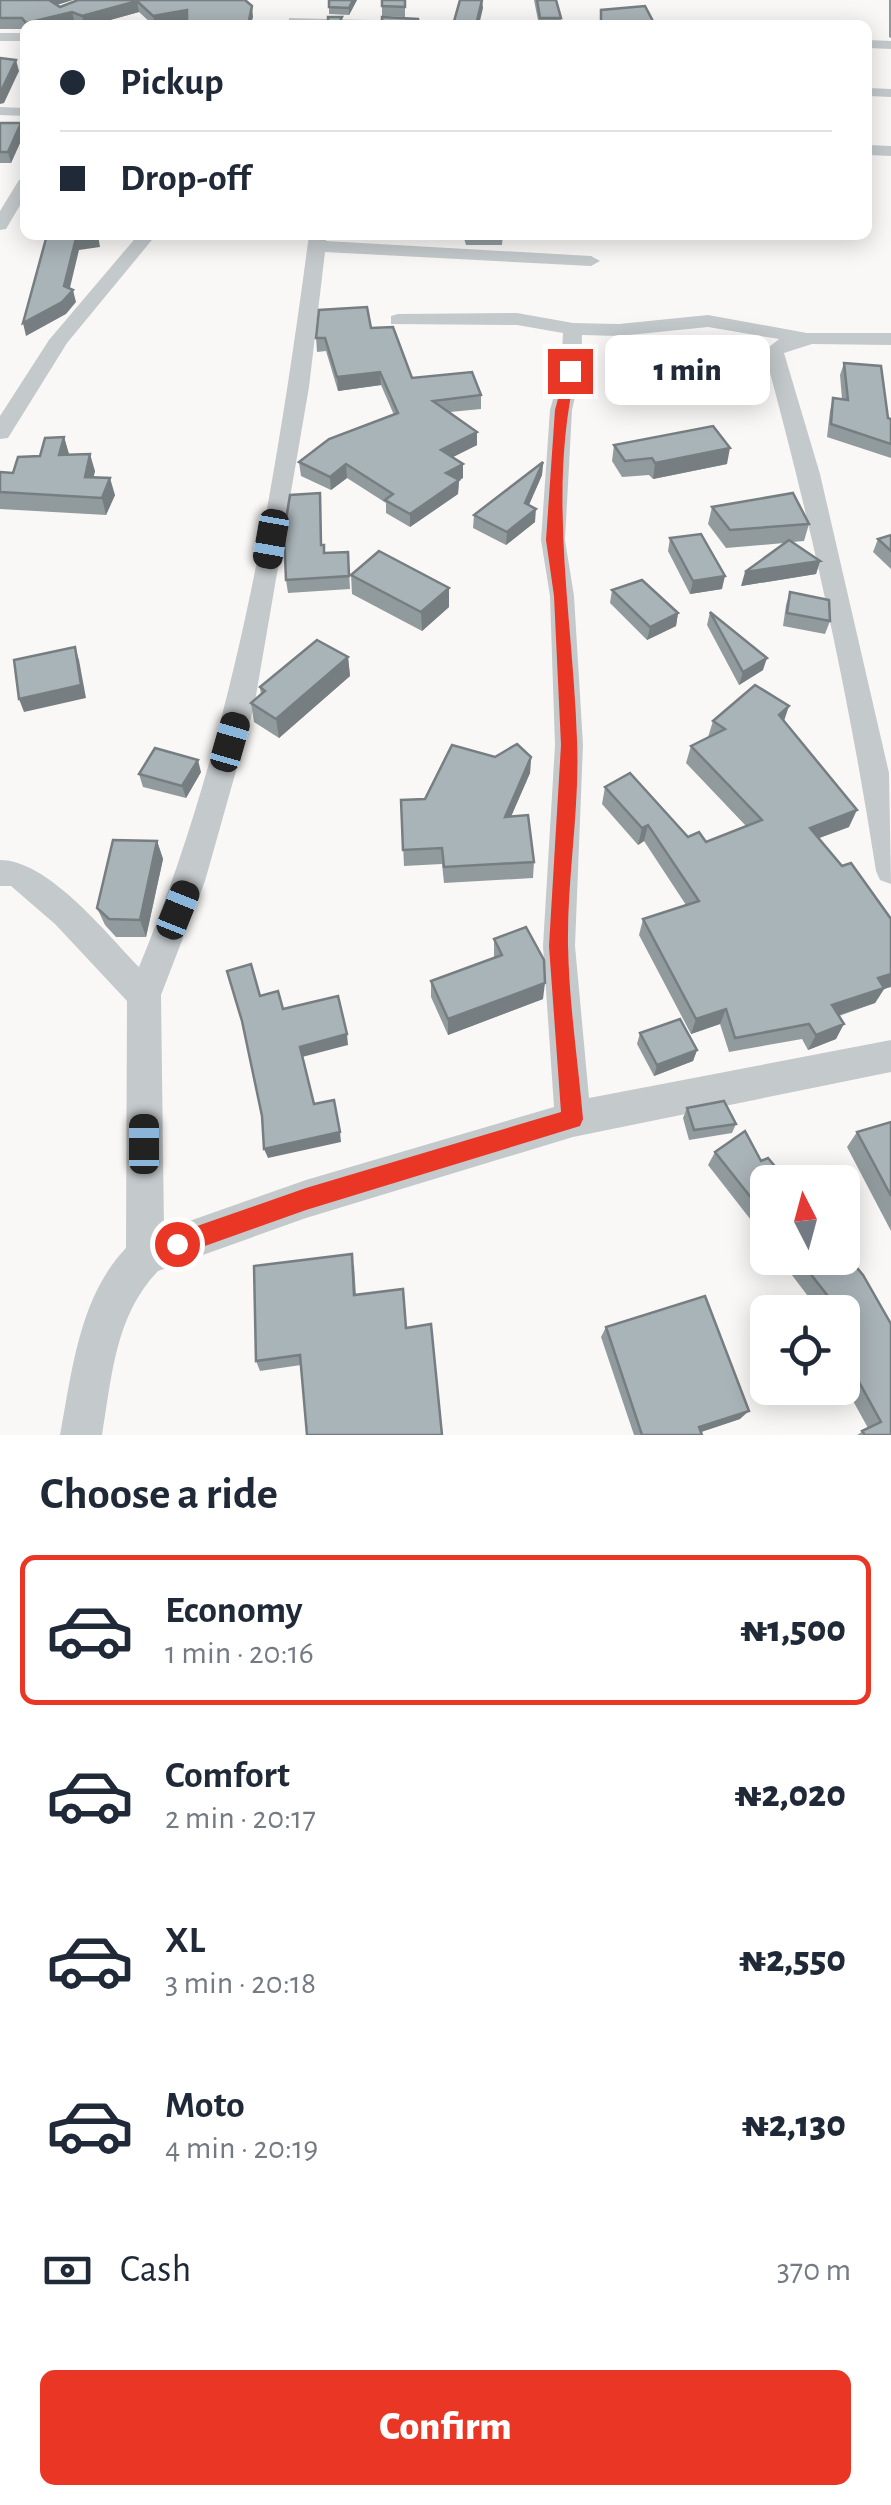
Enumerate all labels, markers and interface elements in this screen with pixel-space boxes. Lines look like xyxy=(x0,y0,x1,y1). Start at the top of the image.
text: Pickup xyxy=(120,64,224,102)
text: Drop-off xyxy=(120,160,251,198)
callout: 1 min xyxy=(605,336,770,406)
route end xyxy=(548,349,593,394)
text: 1 min xyxy=(653,354,722,386)
car xyxy=(251,507,291,571)
car xyxy=(207,709,253,775)
car xyxy=(153,877,203,943)
car xyxy=(129,1114,159,1174)
north arrow xyxy=(750,1165,860,1275)
map controls xyxy=(750,1165,860,1405)
route start xyxy=(155,1222,200,1267)
button: locate xyxy=(750,1295,860,1405)
text: Choose a ride xyxy=(40,1472,278,1517)
icon: car xyxy=(45,1585,135,1675)
text: Economy xyxy=(165,1592,303,1630)
text: ₦1,500 xyxy=(740,1611,846,1649)
text: 1 min · 20:16 xyxy=(165,1637,314,1669)
icon: car xyxy=(45,1750,135,1840)
text: Comfort xyxy=(165,1757,290,1795)
text: ₦2,020 xyxy=(735,1776,846,1814)
text: 2 min · 20:17 xyxy=(165,1802,316,1834)
icon: car xyxy=(45,1915,135,2005)
text: XL xyxy=(165,1922,205,1960)
text: ₦2,550 xyxy=(739,1941,846,1979)
text: 3 min · 20:18 xyxy=(165,1967,316,1999)
icon: car xyxy=(45,2080,135,2170)
text: Moto xyxy=(165,2087,245,2125)
text: ₦2,130 xyxy=(742,2106,846,2144)
text: 4 min · 20:19 xyxy=(165,2132,318,2164)
icon: cash xyxy=(40,2243,95,2298)
text: Cash xyxy=(120,2251,191,2289)
text: 370 m xyxy=(777,2254,851,2286)
button: Confirm xyxy=(40,2370,851,2485)

